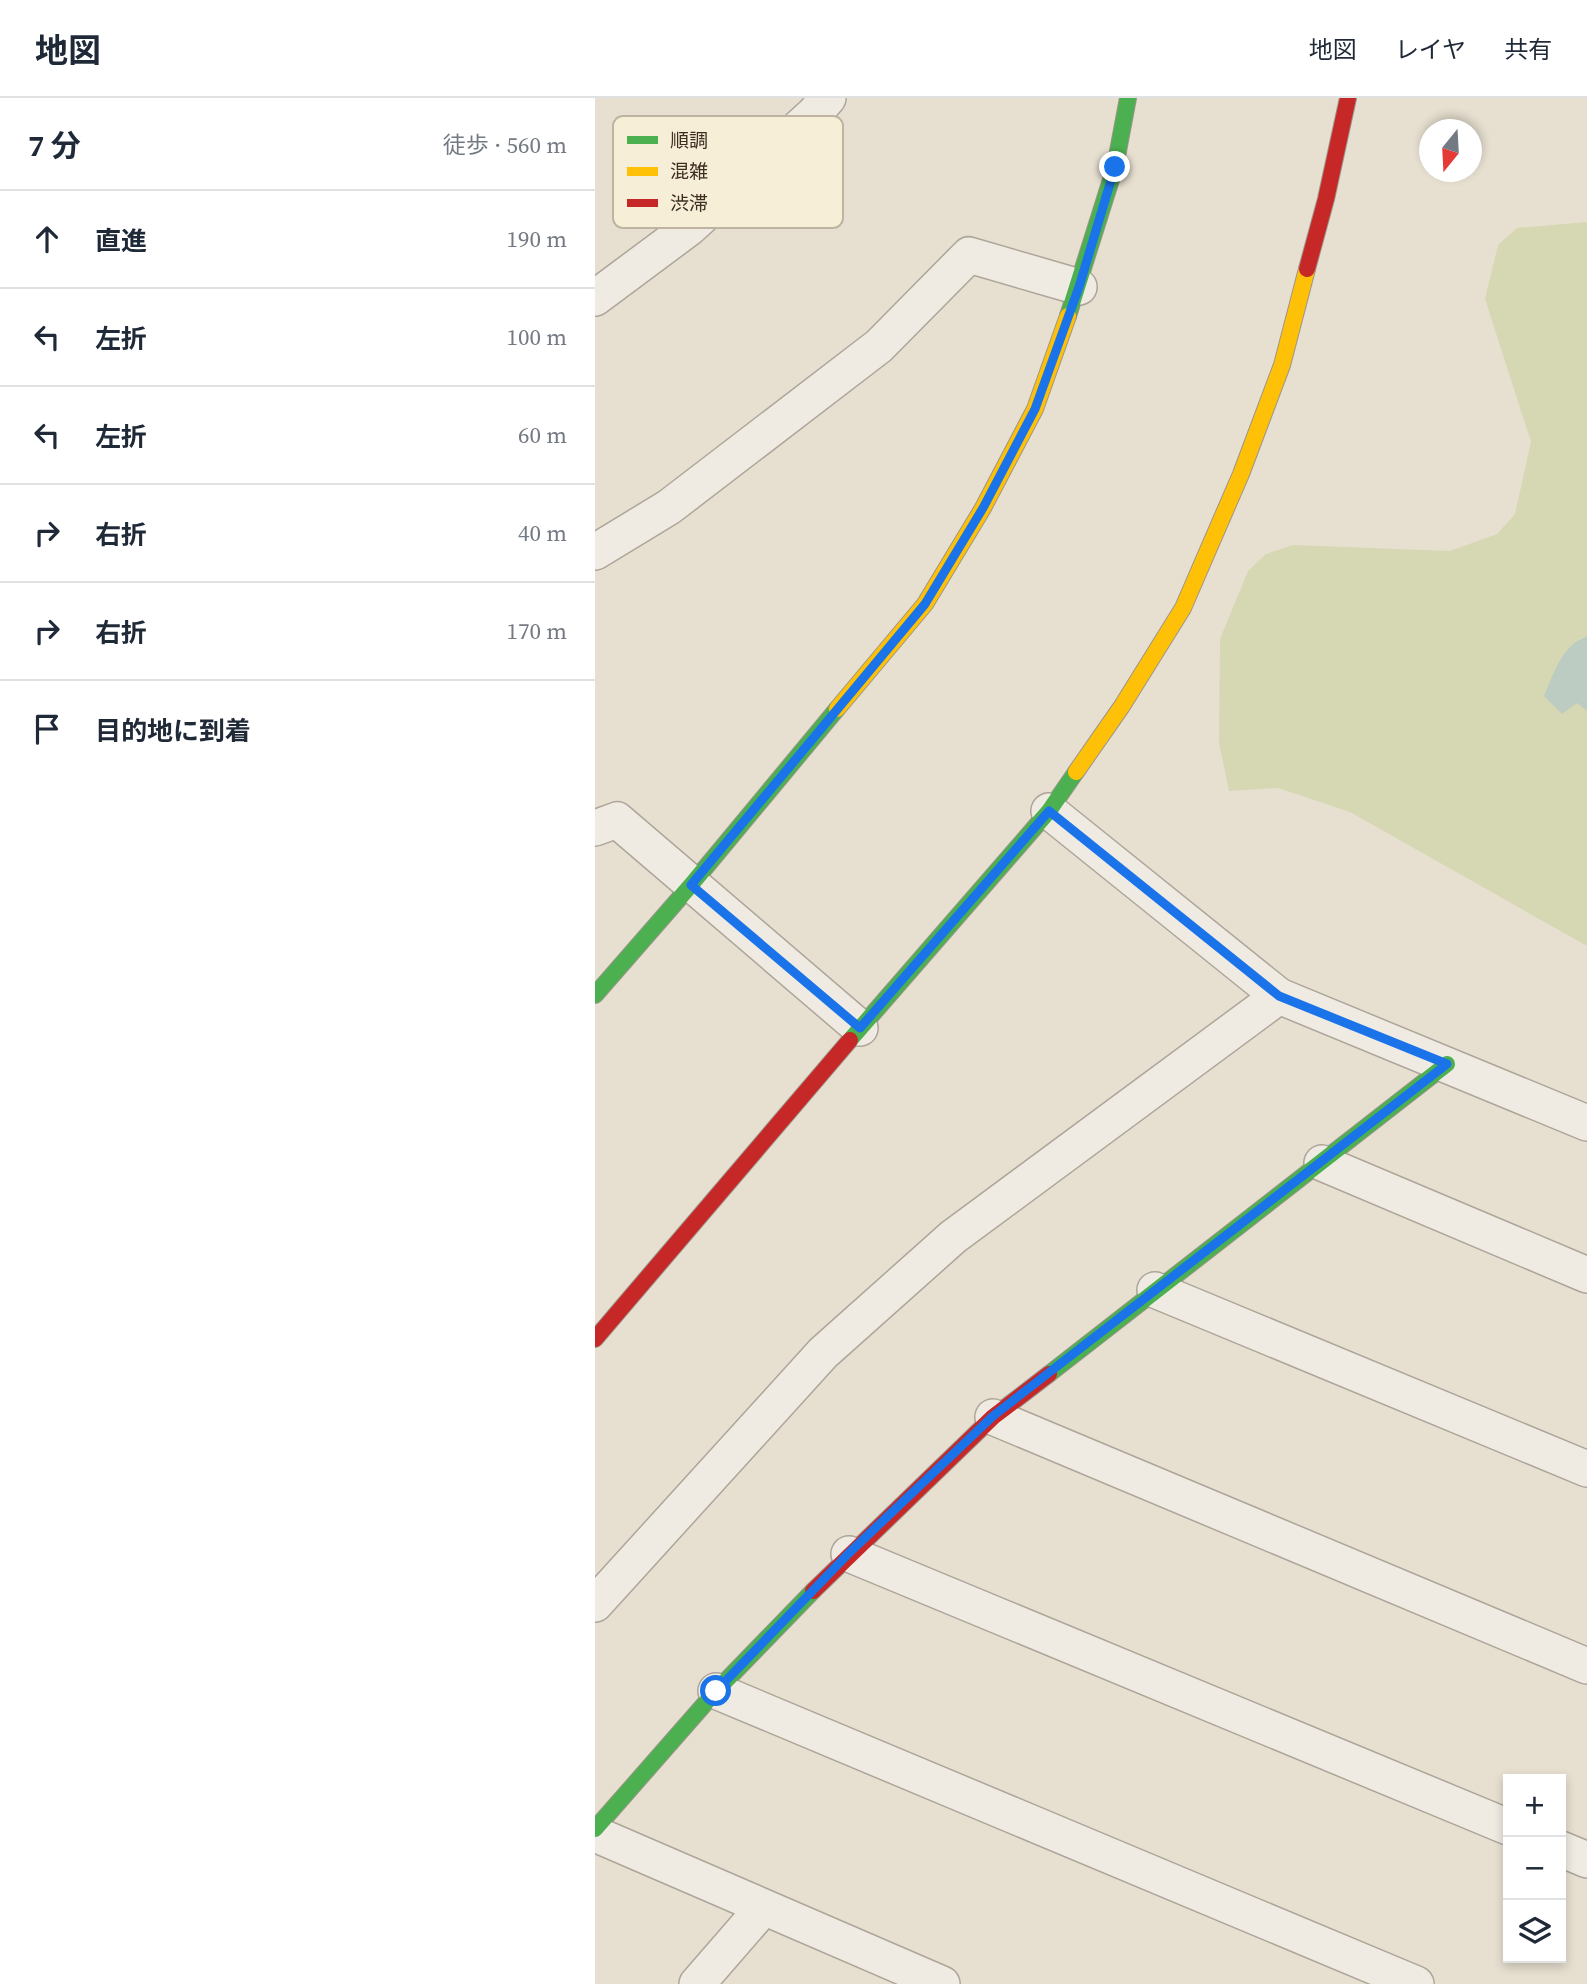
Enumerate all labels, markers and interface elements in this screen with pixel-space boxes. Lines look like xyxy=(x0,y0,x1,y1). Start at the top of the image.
text: 地図 xyxy=(35,28,101,73)
text: 地図 xyxy=(1309,33,1357,66)
text: レイヤ xyxy=(1395,33,1466,66)
text: 共有 xyxy=(1504,33,1552,66)
legend xyxy=(613,116,843,228)
north arrow xyxy=(1419,119,1482,182)
text: 7 分 xyxy=(28,125,81,166)
text: 順調 xyxy=(670,127,708,153)
text: 徒歩 · 560 m xyxy=(443,129,567,161)
route end xyxy=(1099,151,1130,182)
text: 混雑 xyxy=(670,158,708,184)
text: 渋滞 xyxy=(670,190,708,216)
icon: ahead xyxy=(28,220,66,258)
text: 直進 xyxy=(95,223,147,259)
text: 190 m xyxy=(506,223,567,255)
icon: left xyxy=(28,318,66,356)
text: 左折 xyxy=(95,321,147,357)
text: 100 m xyxy=(506,321,567,353)
icon: left xyxy=(28,416,66,454)
text: 左折 xyxy=(95,419,147,455)
text: 60 m xyxy=(518,419,567,451)
icon: right xyxy=(28,514,66,552)
text: 右折 xyxy=(95,517,147,553)
text: 40 m xyxy=(518,517,567,549)
icon: right xyxy=(28,612,66,650)
text: 右折 xyxy=(95,615,147,651)
text: 170 m xyxy=(506,615,567,647)
icon: arrive xyxy=(28,710,66,748)
text: 目的地に到着 xyxy=(95,713,251,749)
route start xyxy=(700,1675,731,1706)
map controls xyxy=(1503,1774,1566,1963)
button: + xyxy=(1503,1774,1566,1837)
button: − xyxy=(1503,1837,1566,1900)
button: layers xyxy=(1503,1900,1566,1963)

